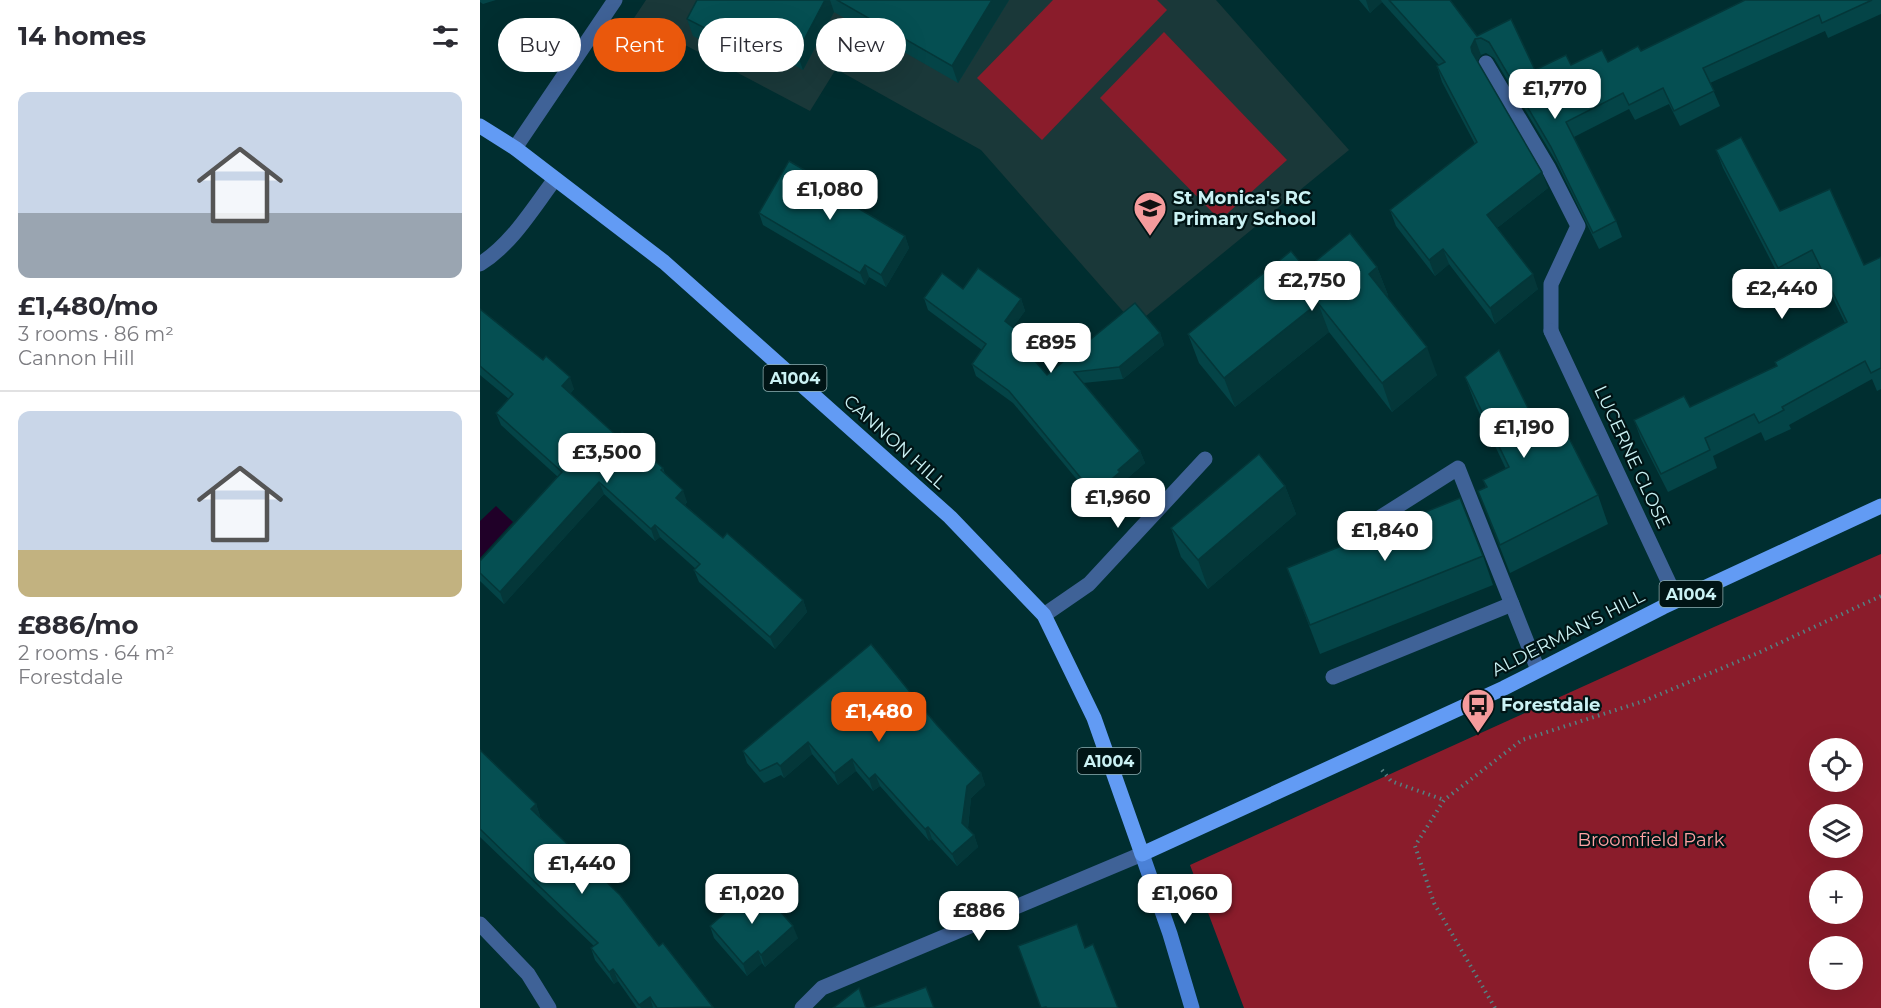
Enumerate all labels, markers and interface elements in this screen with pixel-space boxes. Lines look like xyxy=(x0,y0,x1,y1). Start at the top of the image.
chip: Buy xyxy=(498,18,581,72)
chip: Rent xyxy=(593,18,686,72)
chip: Filters xyxy=(698,18,804,72)
chip: New xyxy=(816,18,906,72)
text: 14 homes xyxy=(18,20,146,52)
icon: filters xyxy=(429,20,462,53)
pin: £1,770 xyxy=(1506,69,1604,120)
text: £1,770 xyxy=(1523,76,1587,100)
icon: home xyxy=(186,131,294,239)
pin: £1,080 xyxy=(781,170,879,221)
text: £1,080 xyxy=(797,177,863,201)
place label: St Monica's RC Primary School xyxy=(1173,187,1316,230)
school or university icon: St Monica's RC Primary School xyxy=(1132,190,1168,237)
pin: £2,750 xyxy=(1263,261,1361,312)
text: £2,750 xyxy=(1278,268,1346,292)
pin: £2,440 xyxy=(1733,269,1831,320)
text: £2,440 xyxy=(1746,276,1818,300)
text: £1,480/mo xyxy=(18,290,158,322)
text: 3 rooms · 86 m² xyxy=(18,322,174,346)
pin: £895 xyxy=(1015,323,1087,374)
text: £895 xyxy=(1026,330,1076,354)
text: Cannon Hill xyxy=(18,346,135,370)
road number: A1004 xyxy=(764,365,826,391)
street label: LUCERNE CLOSE xyxy=(1589,382,1675,532)
street label: CANNON HILL xyxy=(839,390,951,494)
pin: £1,190 xyxy=(1475,408,1573,459)
text: £1,190 xyxy=(1494,415,1554,439)
pin: £3,500 xyxy=(558,433,656,484)
text: £3,500 xyxy=(572,440,642,464)
icon: home xyxy=(186,450,294,558)
pin: £1,960 xyxy=(1069,478,1167,529)
text: £1,960 xyxy=(1085,485,1151,509)
pin: £1,840 xyxy=(1336,511,1434,562)
text: £1,840 xyxy=(1351,518,1419,542)
road number: A1004 xyxy=(1660,581,1722,607)
street label: ALDERMAN'S HILL xyxy=(1488,585,1649,681)
text: £886/mo xyxy=(18,609,139,641)
text: 2 rooms · 64 m² xyxy=(18,641,174,665)
text: Forestdale xyxy=(18,665,123,689)
bus stop icon: Forestdale xyxy=(1460,687,1496,734)
pin: £1,480 xyxy=(830,692,928,743)
place label: Forestdale xyxy=(1501,694,1600,716)
text: £1,480 xyxy=(845,699,913,723)
map controls xyxy=(1809,738,1863,990)
button: locate xyxy=(1809,738,1863,792)
road number: A1004 xyxy=(1078,748,1140,774)
button: layers xyxy=(1809,804,1863,858)
park label: Broomfield Park xyxy=(1578,829,1725,851)
pin: £1,440 xyxy=(533,844,631,895)
text: £1,440 xyxy=(548,851,616,875)
button: + xyxy=(1809,870,1863,924)
pin: £1,020 xyxy=(703,874,801,925)
pin: £1,060 xyxy=(1136,874,1234,925)
text: £1,020 xyxy=(719,881,785,905)
text: £1,060 xyxy=(1152,881,1218,905)
pin: £886 xyxy=(943,891,1015,942)
text: £886 xyxy=(953,898,1005,922)
button: − xyxy=(1809,936,1863,990)

